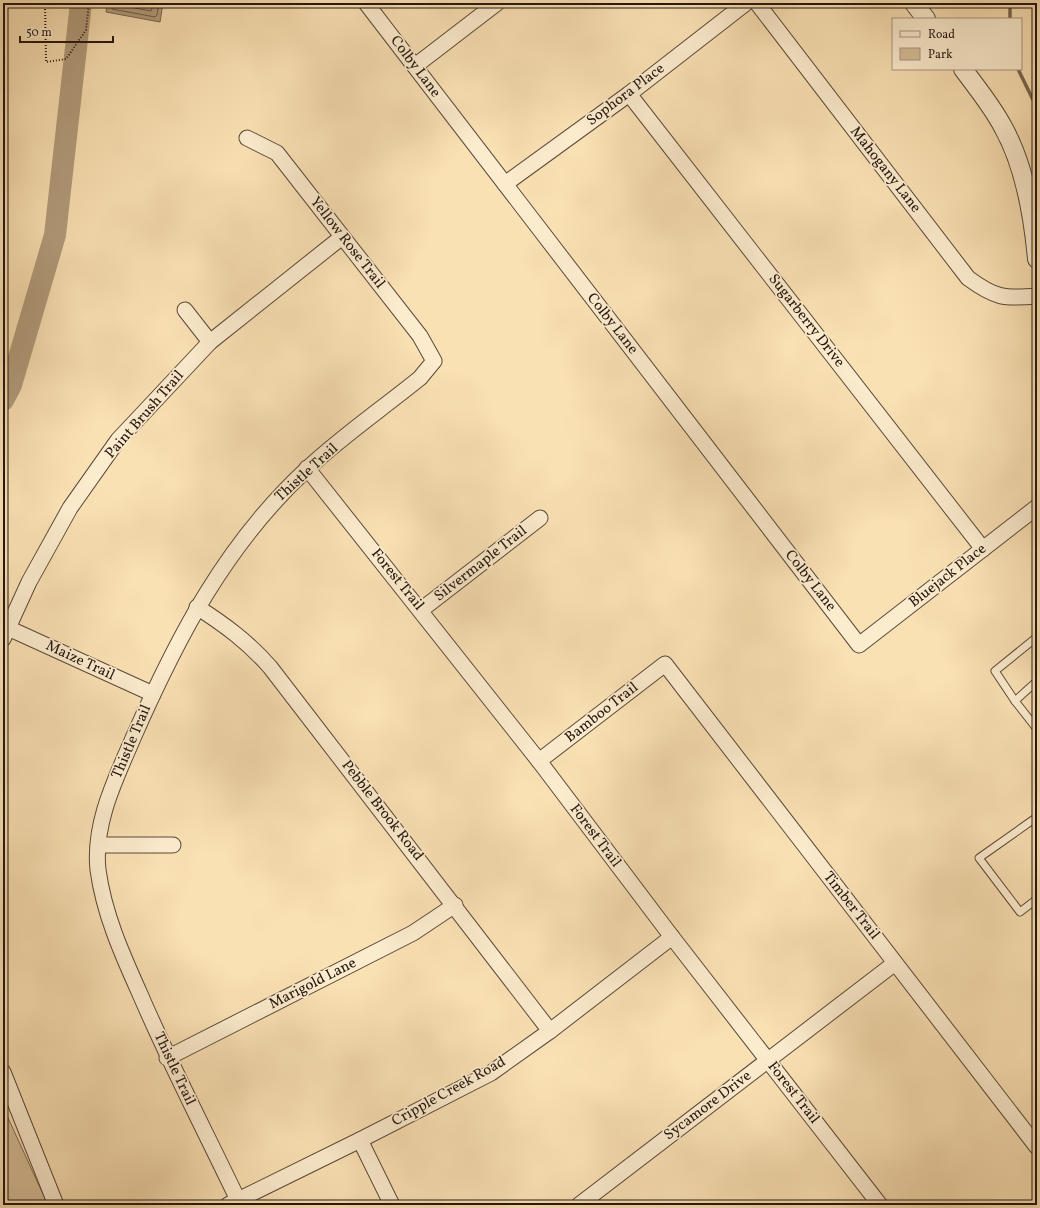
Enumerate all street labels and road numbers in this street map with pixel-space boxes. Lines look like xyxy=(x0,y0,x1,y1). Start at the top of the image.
street label: Colby Lane xyxy=(385,32,445,102)
street label: Sophora Place xyxy=(583,59,669,131)
street label: Mahogany Lane xyxy=(845,122,925,218)
street label: Yellow Rose Trail xyxy=(305,193,389,293)
street label: Sugarberry Drive xyxy=(763,270,849,372)
street label: Colby Lane xyxy=(581,289,643,359)
street label: Paint Brush Trail xyxy=(101,366,189,464)
street label: Thistle Trail xyxy=(271,439,343,507)
street label: Silvermaple Trail xyxy=(430,521,532,607)
street label: Bluejack Place xyxy=(905,539,991,613)
street label: Forest Trail xyxy=(365,545,429,615)
street label: Colby Lane xyxy=(779,546,841,616)
street label: Maize Trail xyxy=(42,636,118,686)
street label: Bamboo Trail xyxy=(561,678,643,748)
street label: Thistle Trail xyxy=(107,702,157,782)
street label: Pebble Brook Road xyxy=(336,756,428,866)
street label: Forest Trail xyxy=(564,800,626,872)
street label: Timber Trail xyxy=(818,868,884,944)
street label: Marigold Lane xyxy=(266,953,360,1015)
street label: Thistle Trail xyxy=(148,1029,200,1109)
street label: Cripple Creek Road xyxy=(388,1052,510,1132)
street label: Forest Trail xyxy=(762,1057,824,1129)
street label: Sycamore Drive xyxy=(660,1066,756,1146)

